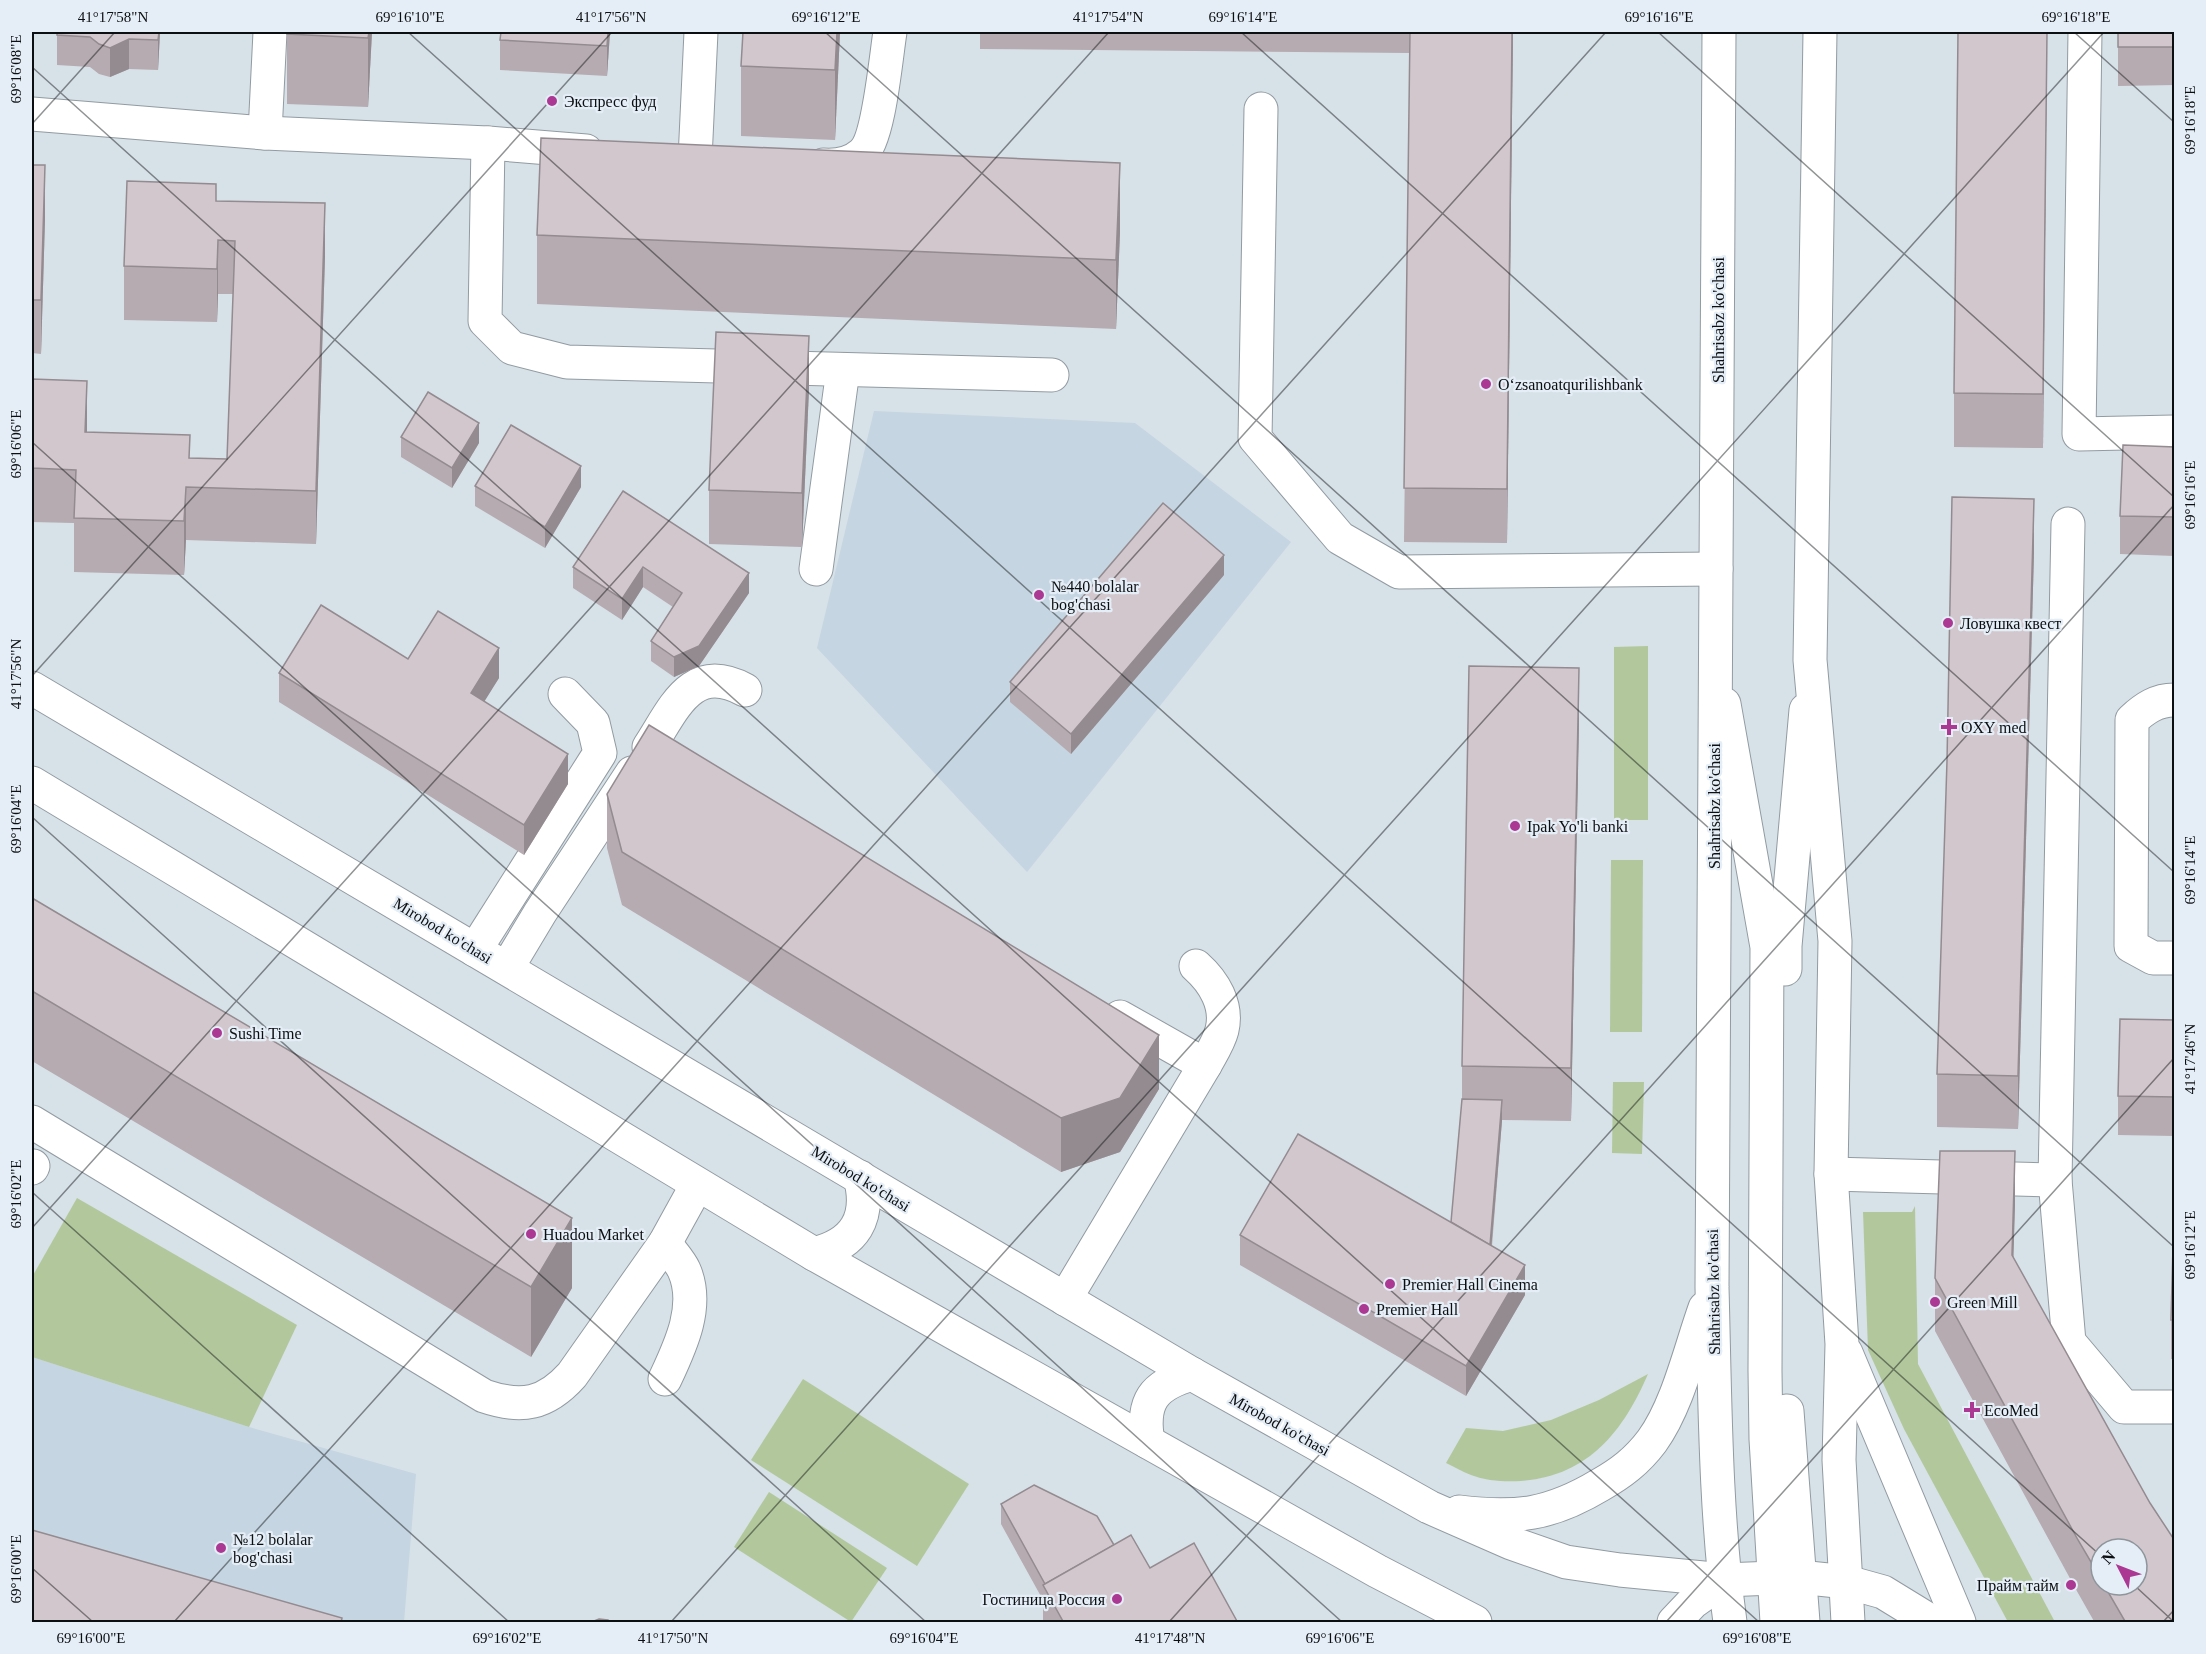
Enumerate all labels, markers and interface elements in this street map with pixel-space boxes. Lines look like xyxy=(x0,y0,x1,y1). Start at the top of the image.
text: 41°17'58"N xyxy=(78,9,148,25)
text: 69°16'10"E xyxy=(376,9,445,25)
text: 41°17'56"N xyxy=(576,9,646,25)
text: 69°16'12"E xyxy=(792,9,861,25)
text: 41°17'54"N xyxy=(1073,9,1143,25)
text: 69°16'14"E xyxy=(1209,9,1278,25)
text: 69°16'16"E xyxy=(1625,9,1694,25)
text: 69°16'18"E xyxy=(2042,9,2111,25)
text: 69°16'08"E xyxy=(8,35,24,104)
text: 69°16'18"E xyxy=(2182,86,2198,155)
place label: Экспресс фуд xyxy=(564,93,656,111)
marker: Экспресс фуд xyxy=(545,94,559,108)
street label: Shahrisabz ko'chasi xyxy=(1710,256,1727,383)
place label: Oʻzsanoatqurilishbank xyxy=(1498,376,1643,394)
marker: Oʻzsanoatqurilishbank xyxy=(1479,377,1493,391)
text: 69°16'06"E xyxy=(8,410,24,479)
text: 69°16'16"E xyxy=(2182,461,2198,530)
place label: №440 bolalar bog'chasi xyxy=(1051,578,1139,614)
marker: №440 bolalar bog'chasi xyxy=(1032,588,1046,602)
place label: Ловушка квест xyxy=(1960,615,2061,633)
marker: Ловушка квест xyxy=(1941,616,1955,630)
text: 41°17'56"N xyxy=(8,639,24,709)
place label: OXY med xyxy=(1961,719,2027,736)
marker: OXY med xyxy=(1942,720,1956,734)
street label: Shahrisabz ko'chasi xyxy=(1706,742,1723,869)
text: 69°16'04"E xyxy=(8,785,24,854)
place label: Ipak Yo'li banki xyxy=(1527,818,1629,836)
marker: Ipak Yo'li banki xyxy=(1508,819,1522,833)
text: 69°16'14"E xyxy=(2182,836,2198,905)
street label: Mirobod ko'chasi xyxy=(390,894,495,967)
text: 41°17'46"N xyxy=(2182,1024,2198,1094)
place label: Sushi Time xyxy=(229,1025,301,1042)
marker: Sushi Time xyxy=(210,1026,224,1040)
street label: Mirobod ko'chasi xyxy=(808,1142,913,1215)
text: 69°16'02"E xyxy=(8,1160,24,1229)
text: 69°16'12"E xyxy=(2182,1211,2198,1280)
place label: Huadou Market xyxy=(543,1226,644,1243)
marker: Huadou Market xyxy=(524,1227,538,1241)
street label: Shahrisabz ko'chasi xyxy=(1704,1228,1723,1355)
place label: Premier Hall Cinema xyxy=(1402,1276,1538,1293)
marker: Premier Hall Cinema xyxy=(1383,1277,1397,1291)
place label: Green Mill xyxy=(1947,1294,2018,1311)
marker: Green Mill xyxy=(1928,1295,1942,1309)
place label: Premier Hall xyxy=(1376,1301,1459,1318)
marker: Premier Hall xyxy=(1357,1302,1371,1316)
street label: Mirobod ko'chasi xyxy=(1227,1390,1333,1459)
place label: EcoMed xyxy=(1984,1402,2038,1419)
marker: EcoMed xyxy=(1965,1403,1979,1417)
place label: №12 bolalar bog'chasi xyxy=(233,1531,313,1567)
text: 69°16'00"E xyxy=(8,1535,24,1604)
north arrow xyxy=(2089,1537,2149,1597)
marker: №12 bolalar bog'chasi xyxy=(214,1541,228,1555)
text: N xyxy=(2098,1547,2119,1567)
place label: Прайм тайм xyxy=(1977,1577,2059,1595)
marker: Прайм тайм xyxy=(2064,1578,2078,1592)
place label: Гостиница Россия xyxy=(982,1591,1106,1609)
marker: Гостиница Россия xyxy=(1110,1592,1124,1606)
text: 69°16'00"E xyxy=(57,1630,126,1646)
text: 69°16'02"E xyxy=(473,1630,542,1646)
text: 41°17'50"N xyxy=(638,1630,708,1646)
text: 69°16'04"E xyxy=(890,1630,959,1646)
text: 41°17'48"N xyxy=(1135,1630,1205,1646)
text: 69°16'06"E xyxy=(1306,1630,1375,1646)
text: 69°16'08"E xyxy=(1723,1630,1792,1646)

